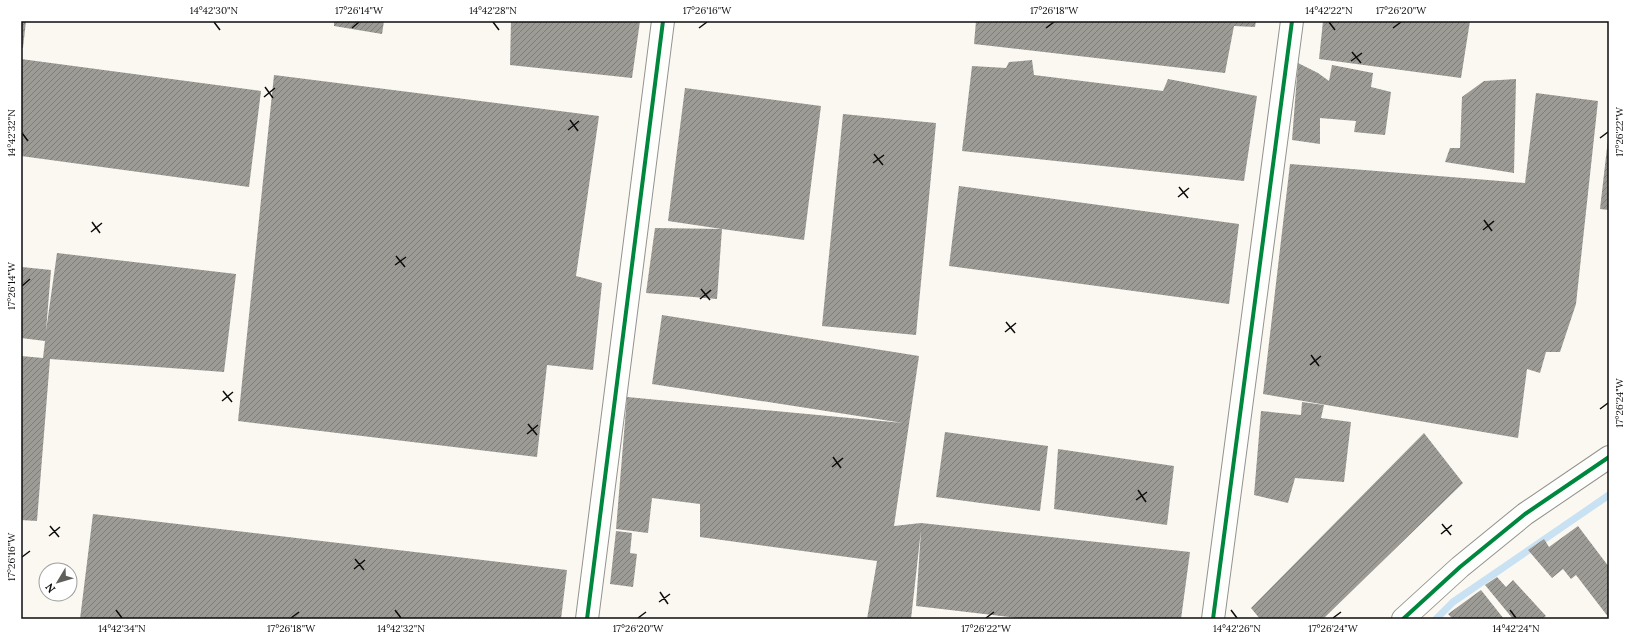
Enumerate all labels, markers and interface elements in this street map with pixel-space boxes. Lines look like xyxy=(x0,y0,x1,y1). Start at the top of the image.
text: 14°42'30"N xyxy=(190,4,239,17)
text: 17°26'14"W xyxy=(335,4,384,17)
text: 14°42'28"N xyxy=(469,4,517,17)
text: 17°26'16"W xyxy=(683,4,732,17)
text: 17°26'18"W xyxy=(1030,4,1079,17)
text: 14°42'22"N xyxy=(1305,4,1353,17)
text: 17°26'20"W xyxy=(1376,4,1427,17)
text: 17°26'22"W xyxy=(1613,106,1626,157)
text: 14°42'32"N xyxy=(5,109,18,157)
text: 17°26'14"W xyxy=(5,261,18,310)
text: 17°26'24"W xyxy=(1613,377,1626,428)
text: 17°26'16"W xyxy=(5,532,18,581)
north arrow xyxy=(38,562,78,602)
text: N xyxy=(42,580,58,596)
text: 14°42'34"N xyxy=(98,622,146,635)
text: 17°26'18"W xyxy=(267,622,316,635)
text: 14°42'32"N xyxy=(377,622,425,635)
text: 17°26'20"W xyxy=(613,622,664,635)
text: 17°26'22"W xyxy=(961,622,1012,635)
text: 14°42'26"N xyxy=(1213,622,1261,635)
text: 17°26'24"W xyxy=(1308,622,1359,635)
text: 14°42'24"N xyxy=(1492,622,1540,635)

